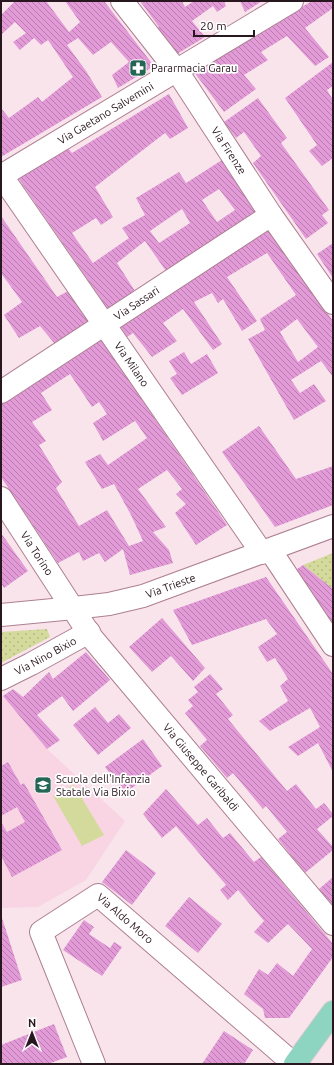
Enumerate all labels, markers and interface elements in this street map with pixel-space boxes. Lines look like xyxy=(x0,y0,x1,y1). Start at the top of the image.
scale bar xyxy=(194,12,254,38)
text: 20 m xyxy=(200,19,227,32)
pharmacy icon: Pararmacia Garau xyxy=(128,58,148,78)
place label: Pararmacia Garau xyxy=(151,62,237,74)
street label: Via Gaetano Salvemini xyxy=(56,80,156,146)
street label: Via Firenze xyxy=(209,125,249,177)
street label: Via Sassari xyxy=(112,284,161,322)
street label: Via Milano xyxy=(112,340,151,389)
street label: Via Torino xyxy=(18,529,56,577)
street label: Via Trieste xyxy=(144,571,197,600)
street label: Via Nino Bixio xyxy=(12,634,78,677)
street label: Via Giuseppe Garibaldi xyxy=(161,721,241,813)
place label: Scuola dell'Infanzia Statale Via Bixio xyxy=(56,773,150,798)
school or university icon: Scuola dell'Infanzia Statale Via Bixio xyxy=(33,775,53,795)
street label: Via Aldo Moro xyxy=(95,891,156,946)
north arrow xyxy=(12,1013,52,1053)
text: N xyxy=(28,1017,36,1029)

